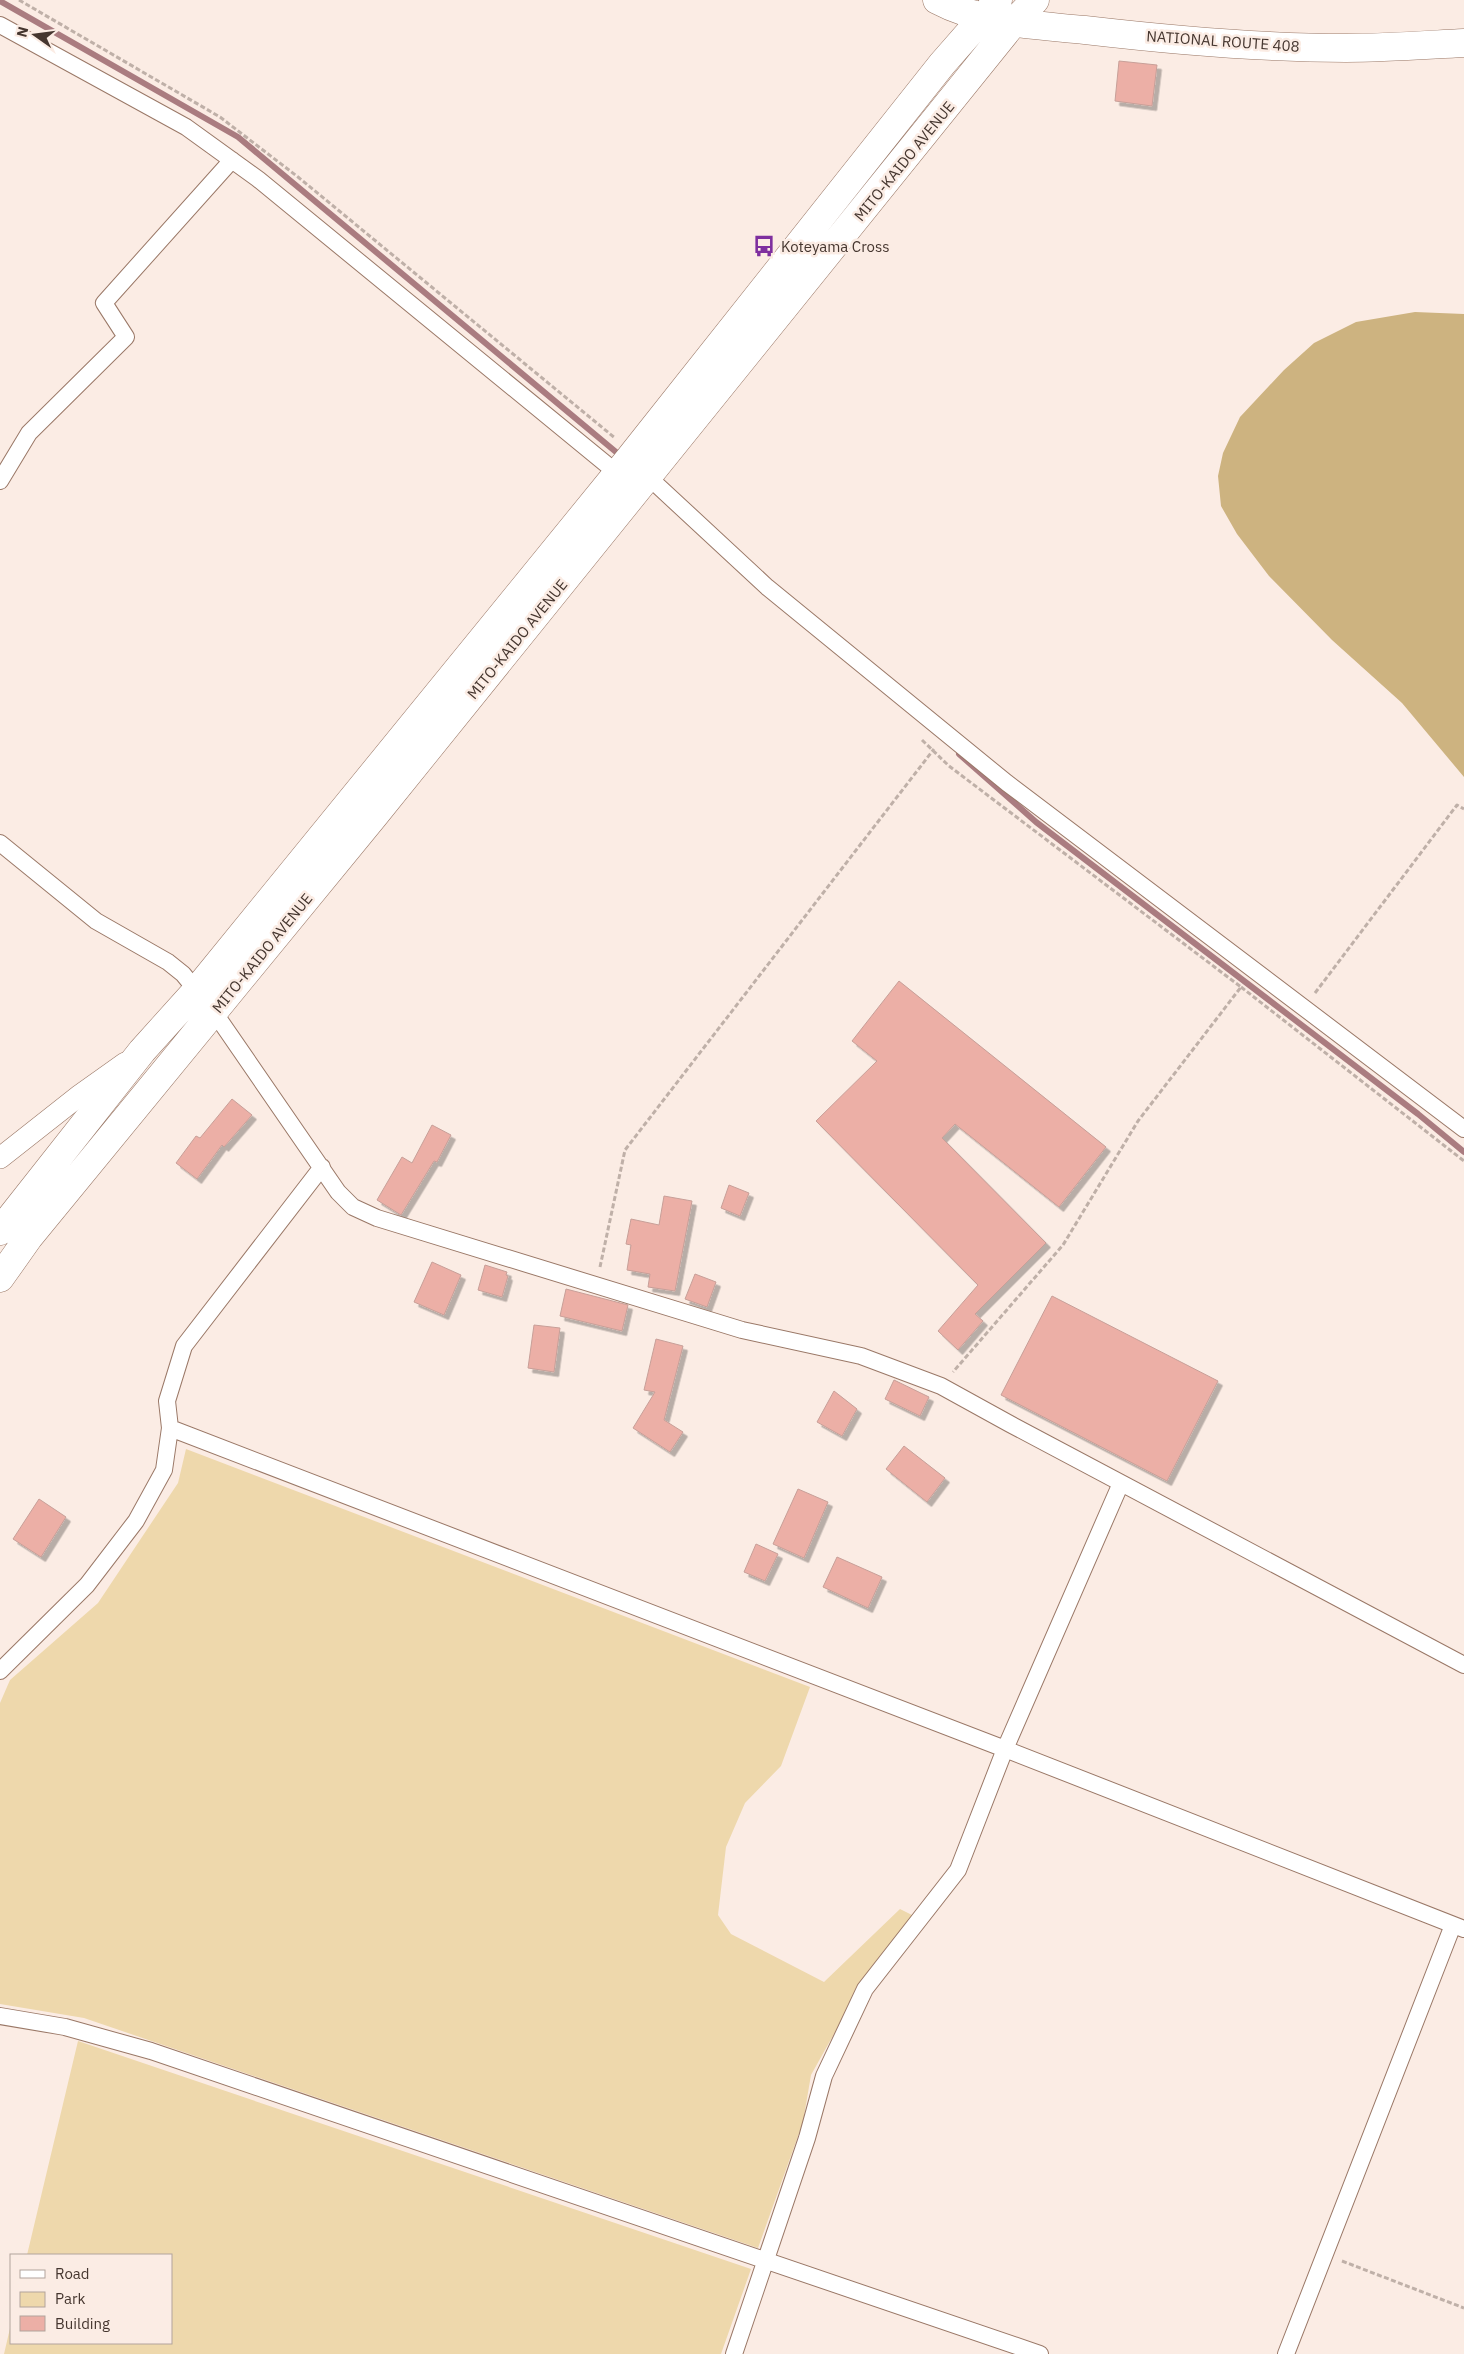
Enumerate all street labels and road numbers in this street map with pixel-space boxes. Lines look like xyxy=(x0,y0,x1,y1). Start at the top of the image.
street label: NATIONAL ROUTE 408 xyxy=(1146,26,1300,56)
street label: MITO-KAIDO AVENUE xyxy=(850,97,958,225)
street label: MITO-KAIDO AVENUE xyxy=(463,575,571,703)
street label: MITO-KAIDO AVENUE xyxy=(208,889,316,1017)

